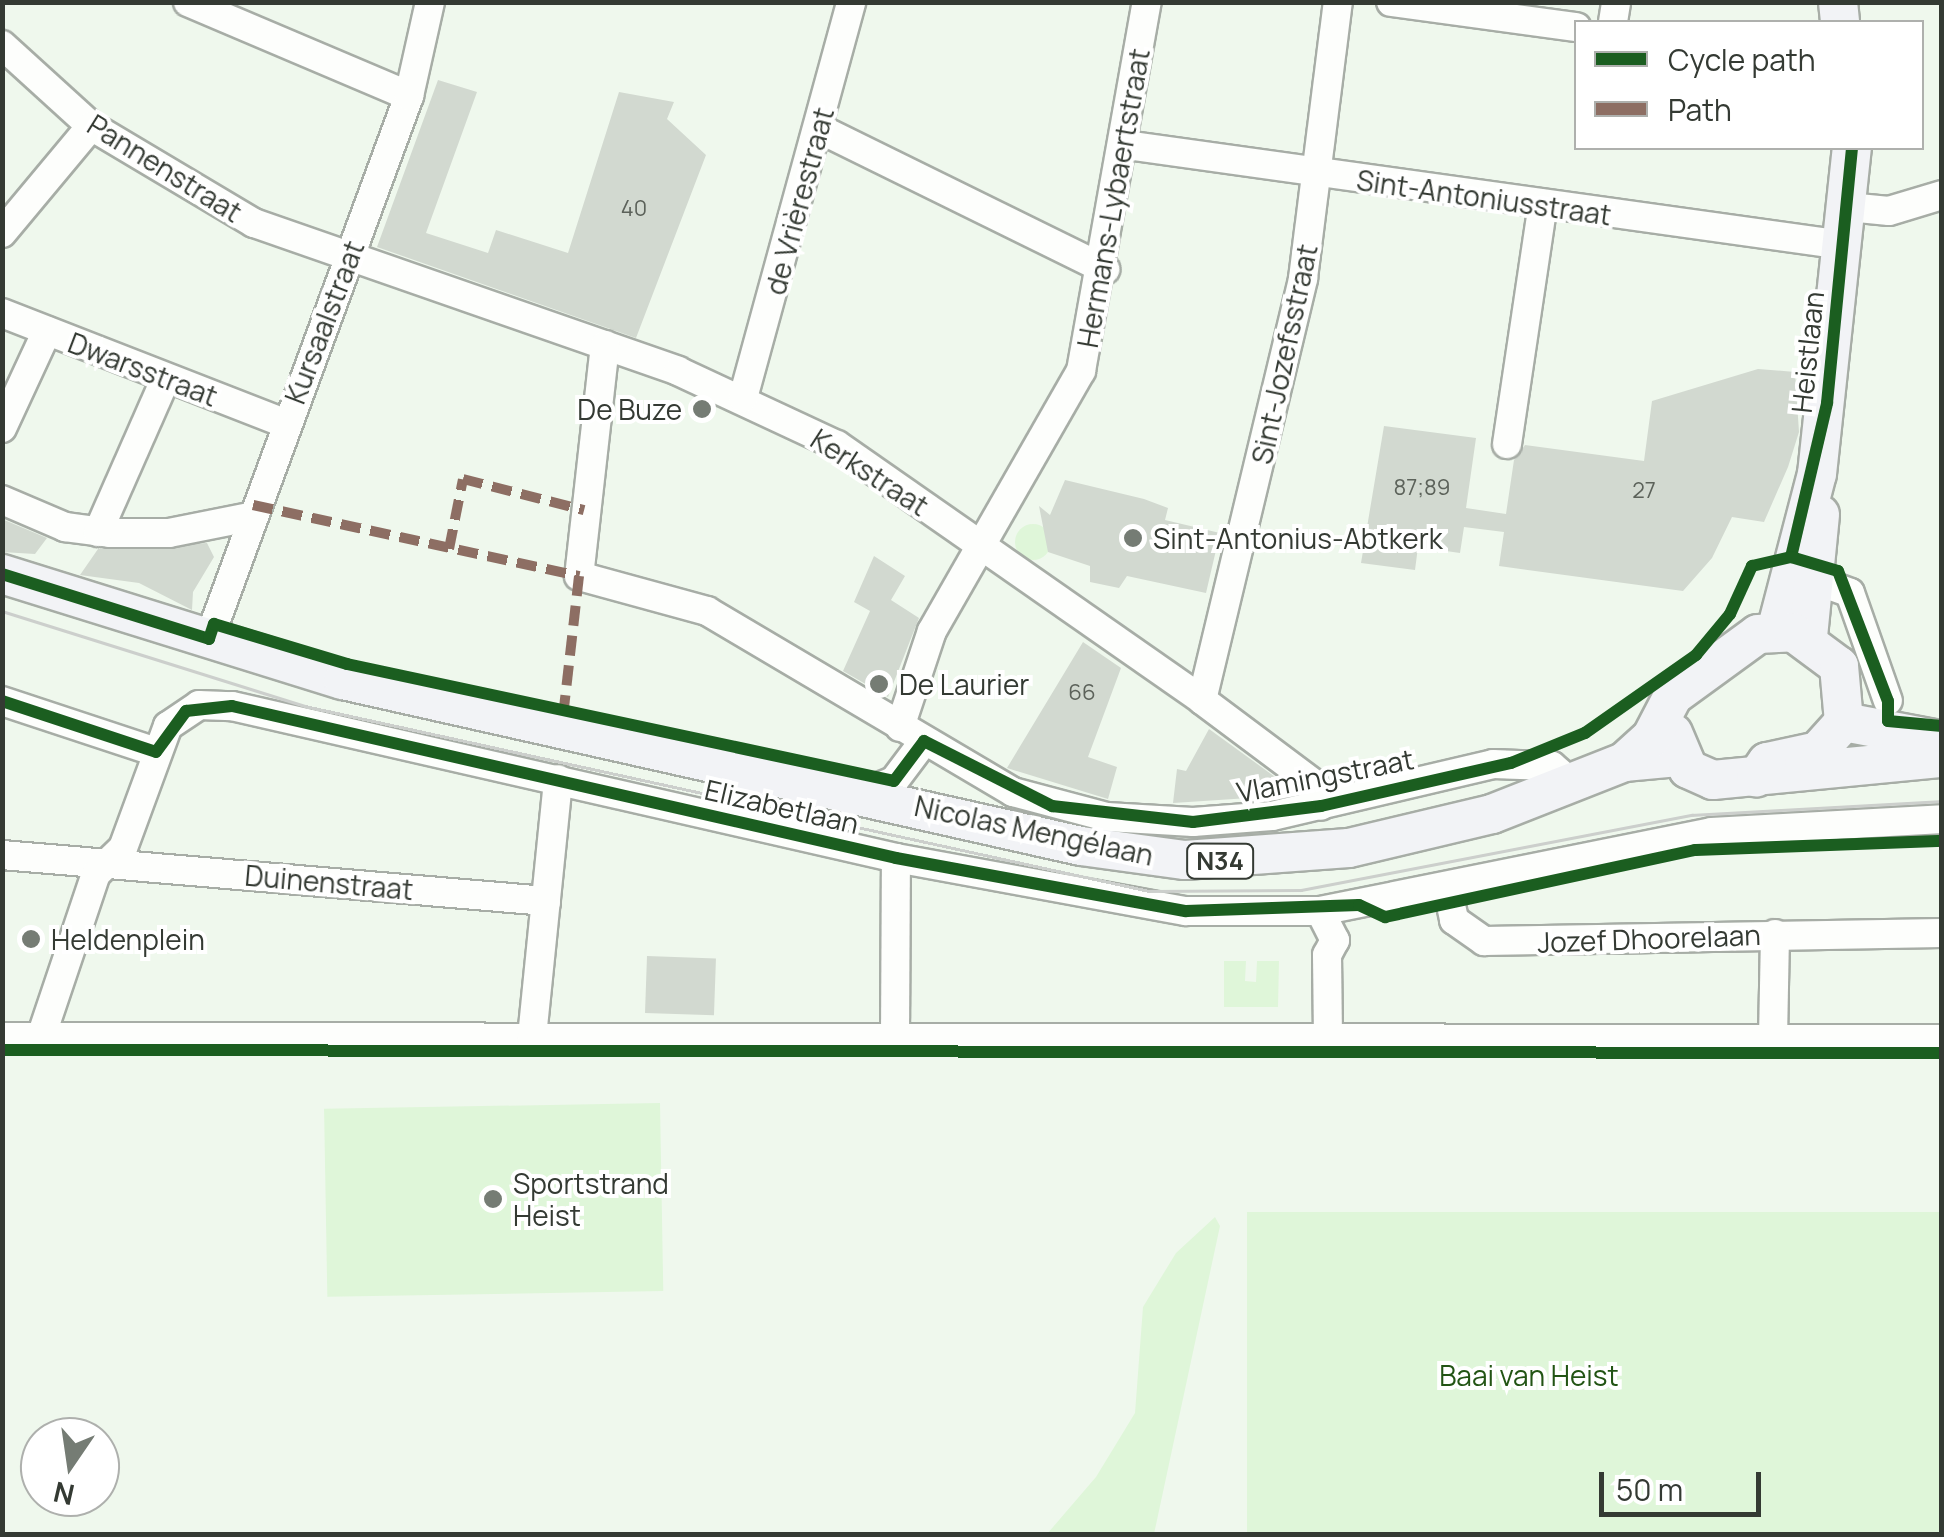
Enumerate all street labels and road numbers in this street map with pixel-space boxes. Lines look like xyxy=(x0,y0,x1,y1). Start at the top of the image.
street label: Hermans-Lybaertstraat xyxy=(1070,46,1156,350)
street label: de Vrièrestraat xyxy=(758,104,840,298)
street label: Pannenstraat xyxy=(82,107,248,229)
street label: Sint-Antoniusstraat xyxy=(1355,163,1613,231)
street label: Kursaalstraat xyxy=(278,236,370,408)
street label: Sint-Jozefsstraat xyxy=(1244,241,1324,467)
street label: Heistlaan xyxy=(1784,289,1830,415)
street label: Dwarsstraat xyxy=(64,325,222,413)
street label: Kerkstraat xyxy=(805,422,935,522)
street label: Vlamingstraat xyxy=(1234,741,1416,809)
street label: Elizabetlaan xyxy=(702,772,862,840)
street label: Nicolas Mengélaan xyxy=(912,788,1156,872)
road number: N34 xyxy=(1185,841,1255,881)
street label: Duinenstraat xyxy=(243,858,415,906)
street label: Jozef Dhoorelaan xyxy=(1537,917,1761,959)

